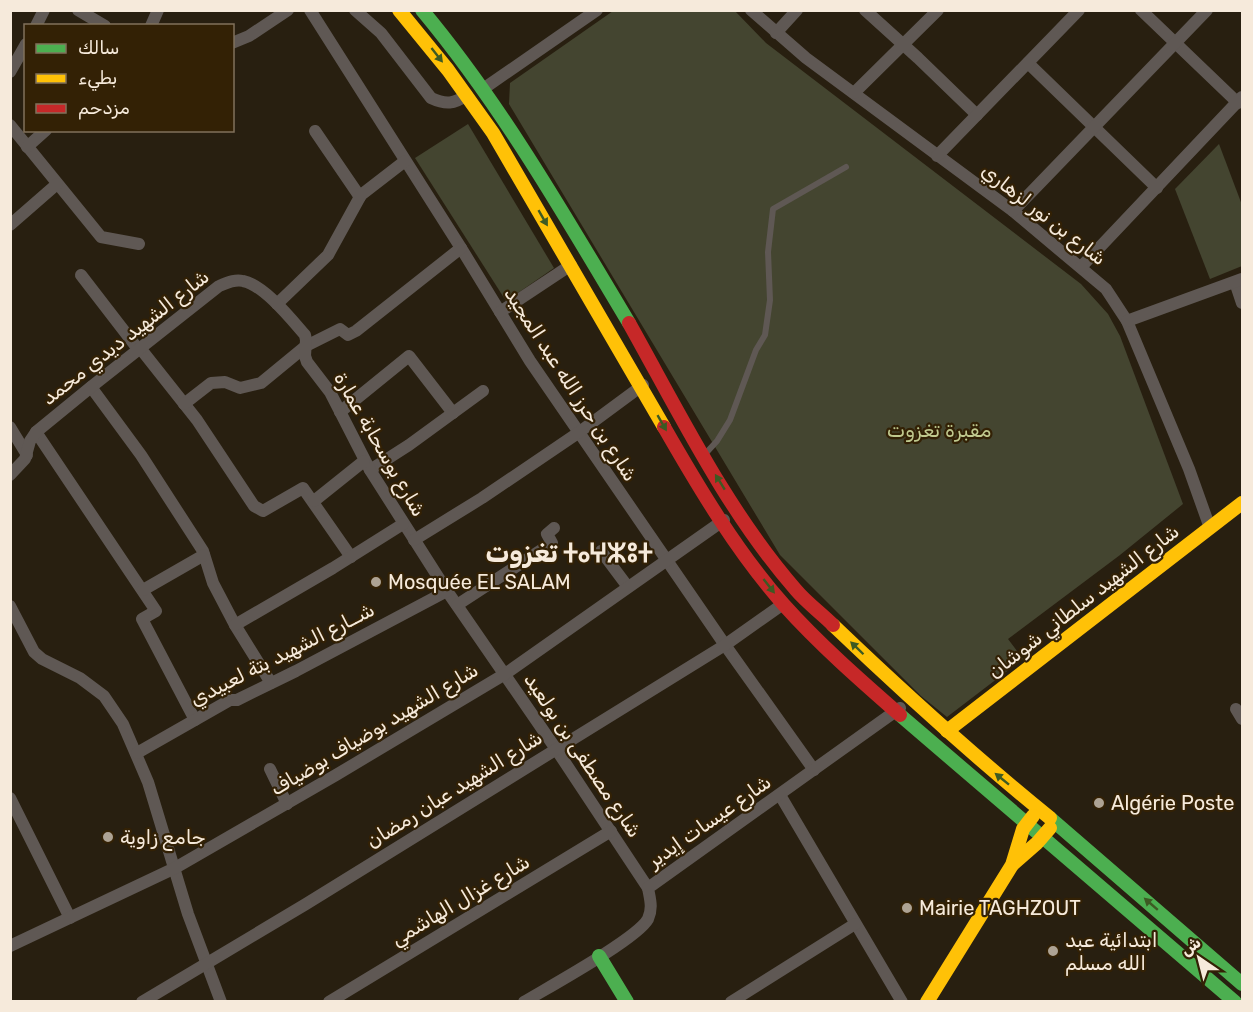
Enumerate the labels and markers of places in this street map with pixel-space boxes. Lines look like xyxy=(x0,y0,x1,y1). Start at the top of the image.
place label: Mosquée EL SALAM xyxy=(388,570,571,594)
marker: Mosquée EL SALAM xyxy=(369,575,383,589)
place label: Algérie Poste xyxy=(1111,791,1234,815)
marker: Algérie Poste xyxy=(1092,796,1106,810)
place label: جامع زاوية xyxy=(120,825,205,851)
marker: جامع زاوية xyxy=(101,830,115,844)
place label: Mairie TAGHZOUT xyxy=(919,896,1081,920)
marker: Mairie TAGHZOUT xyxy=(900,901,914,915)
place label: ابتدائية عبد الله مسلم xyxy=(1065,928,1158,976)
marker: ابتدائية عبد الله مسلم xyxy=(1046,944,1060,958)

